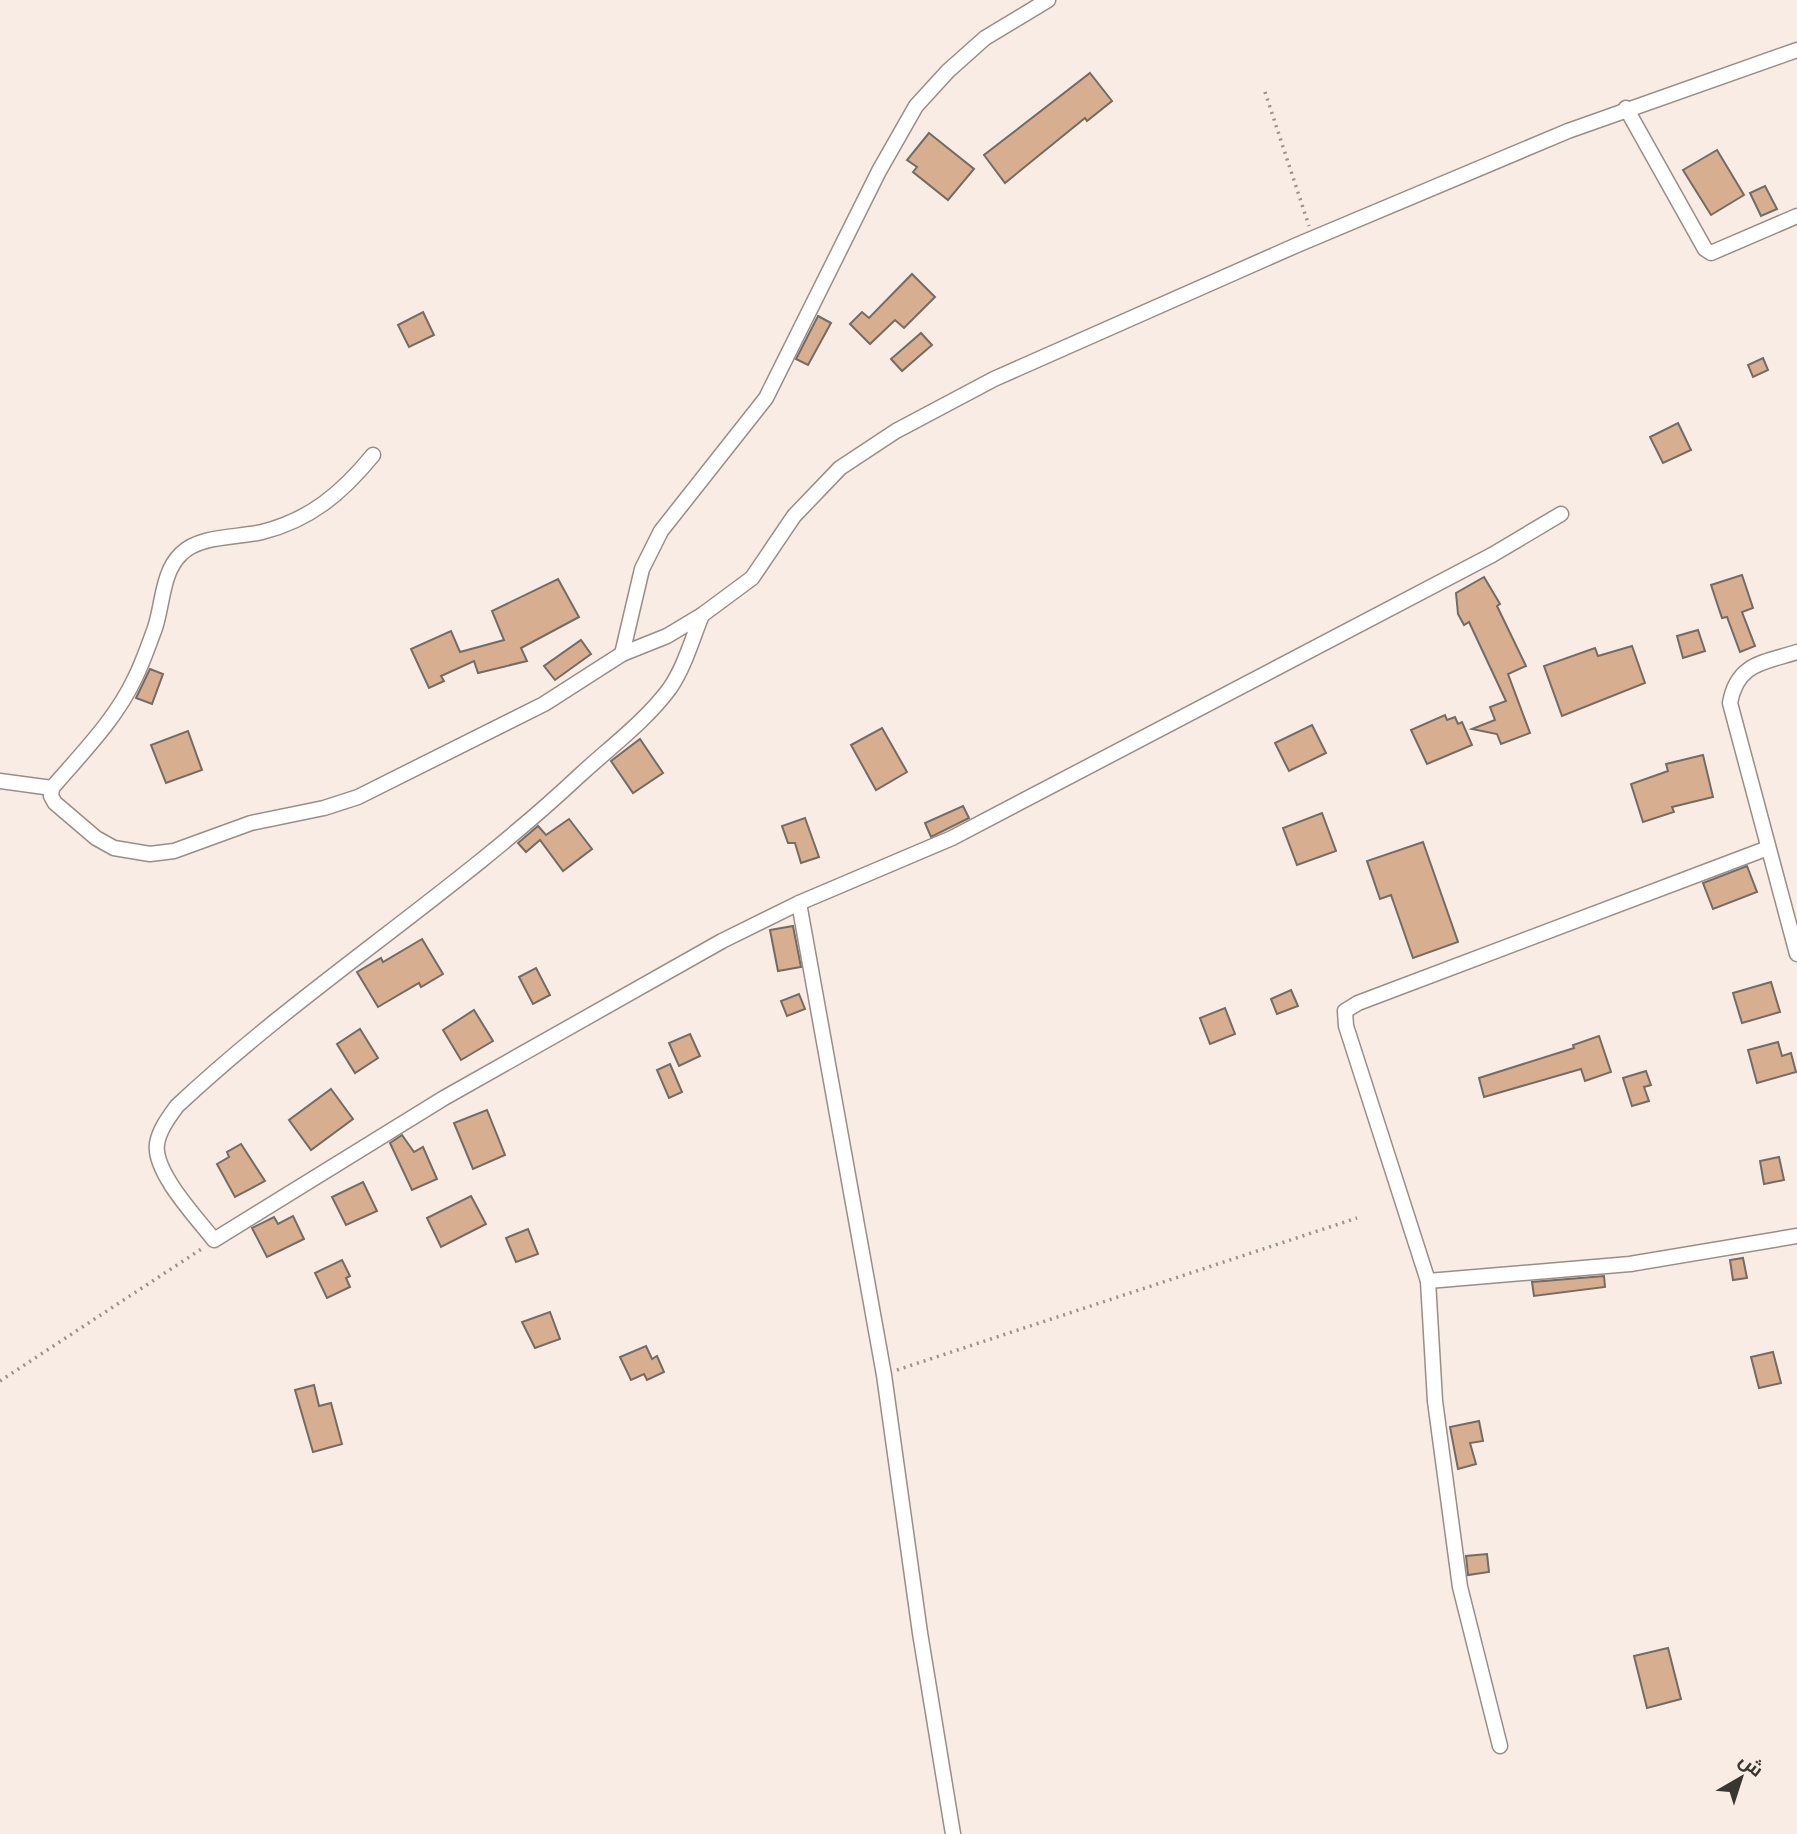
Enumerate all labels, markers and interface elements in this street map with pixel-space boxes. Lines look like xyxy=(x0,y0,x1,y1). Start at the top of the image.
north arrow xyxy=(1706,1743,1776,1813)
text: ش xyxy=(1735,1748,1769,1782)

